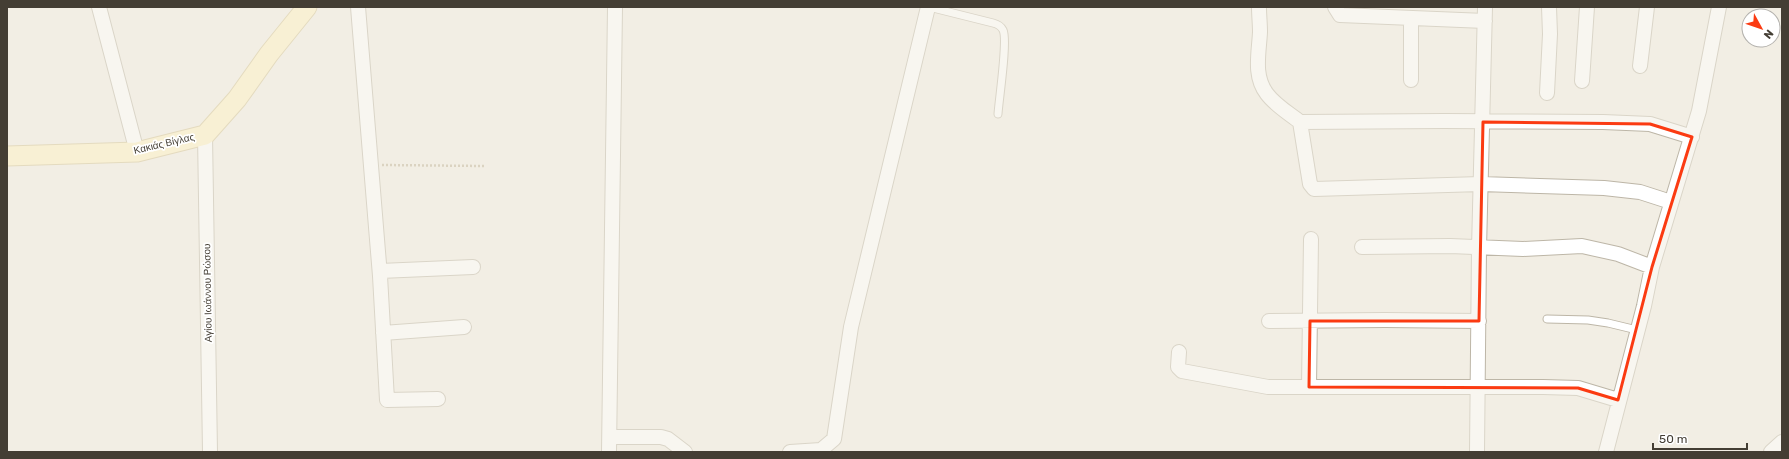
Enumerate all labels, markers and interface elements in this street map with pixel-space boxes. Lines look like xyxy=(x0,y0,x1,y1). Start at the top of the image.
north arrow xyxy=(1741,8,1781,48)
text: N xyxy=(1761,27,1776,41)
street label: Κακιάς Βίγλας xyxy=(132,131,196,157)
street label: Αγίου Ιωάννου Ρώσου xyxy=(201,244,215,342)
scale bar xyxy=(1653,425,1747,451)
text: 50 m xyxy=(1659,432,1687,446)

